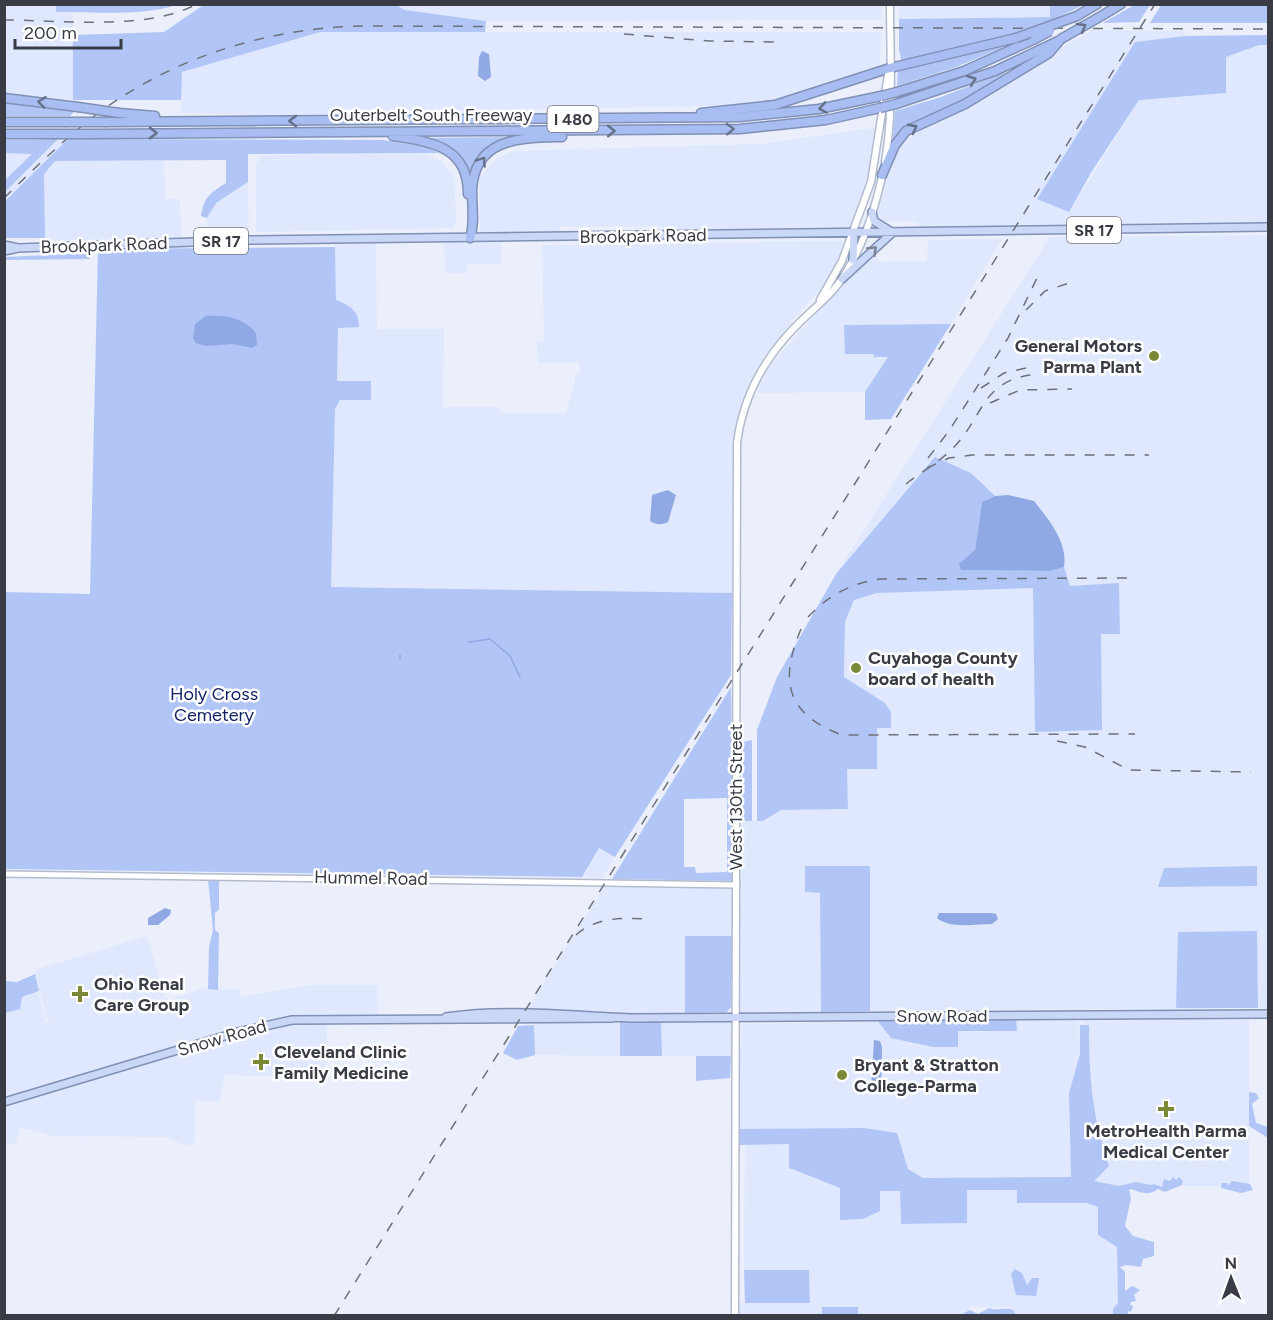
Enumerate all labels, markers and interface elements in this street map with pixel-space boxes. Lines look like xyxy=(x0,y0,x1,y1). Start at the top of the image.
scale bar xyxy=(15,12,122,50)
text: 200 m xyxy=(24,22,77,44)
one-way arrow xyxy=(1076,23,1086,34)
one-way arrow xyxy=(966,75,977,87)
one-way arrow xyxy=(37,96,46,108)
one-way arrow xyxy=(819,102,828,114)
street label: Outerbelt South Freeway xyxy=(330,104,533,126)
road number: I 480 xyxy=(548,106,598,132)
one-way arrow xyxy=(288,115,297,127)
one-way arrow xyxy=(726,123,735,136)
one-way arrow xyxy=(907,124,918,136)
one-way arrow xyxy=(607,125,616,137)
one-way arrow xyxy=(149,127,158,139)
one-way arrow xyxy=(475,157,486,168)
road number: SR 17 xyxy=(1067,217,1121,243)
street label: Brookpark Road xyxy=(579,224,707,248)
road number: SR 17 xyxy=(194,228,248,254)
street label: Brookpark Road xyxy=(40,232,168,258)
one-way arrow xyxy=(866,246,876,257)
place label: General Motors Parma Plant xyxy=(1015,335,1143,378)
marker: General Motors Parma Plant xyxy=(1147,349,1161,363)
place label: Cuyahoga County board of health xyxy=(868,647,1019,690)
marker: Cuyahoga County board of health xyxy=(849,661,863,675)
park label: Holy Cross Cemetery xyxy=(170,683,258,726)
street label: West 130th Street xyxy=(725,724,747,870)
street label: Hummel Road xyxy=(314,866,428,890)
place label: Ohio Renal Care Group xyxy=(94,973,190,1016)
marker: Ohio Renal Care Group xyxy=(71,985,89,1003)
street label: Snow Road xyxy=(896,1005,988,1027)
street label: Snow Road xyxy=(175,1015,269,1061)
place label: Cleveland Clinic Family Medicine xyxy=(274,1041,409,1084)
marker: Cleveland Clinic Family Medicine xyxy=(252,1053,270,1071)
place label: Bryant & Stratton College-Parma xyxy=(854,1054,999,1097)
marker: Bryant & Stratton College-Parma xyxy=(835,1068,849,1082)
marker: MetroHealth Parma Medical Center xyxy=(1157,1100,1175,1118)
place label: MetroHealth Parma Medical Center xyxy=(1085,1120,1247,1163)
north arrow xyxy=(1201,1248,1261,1308)
text: N xyxy=(1224,1254,1237,1273)

